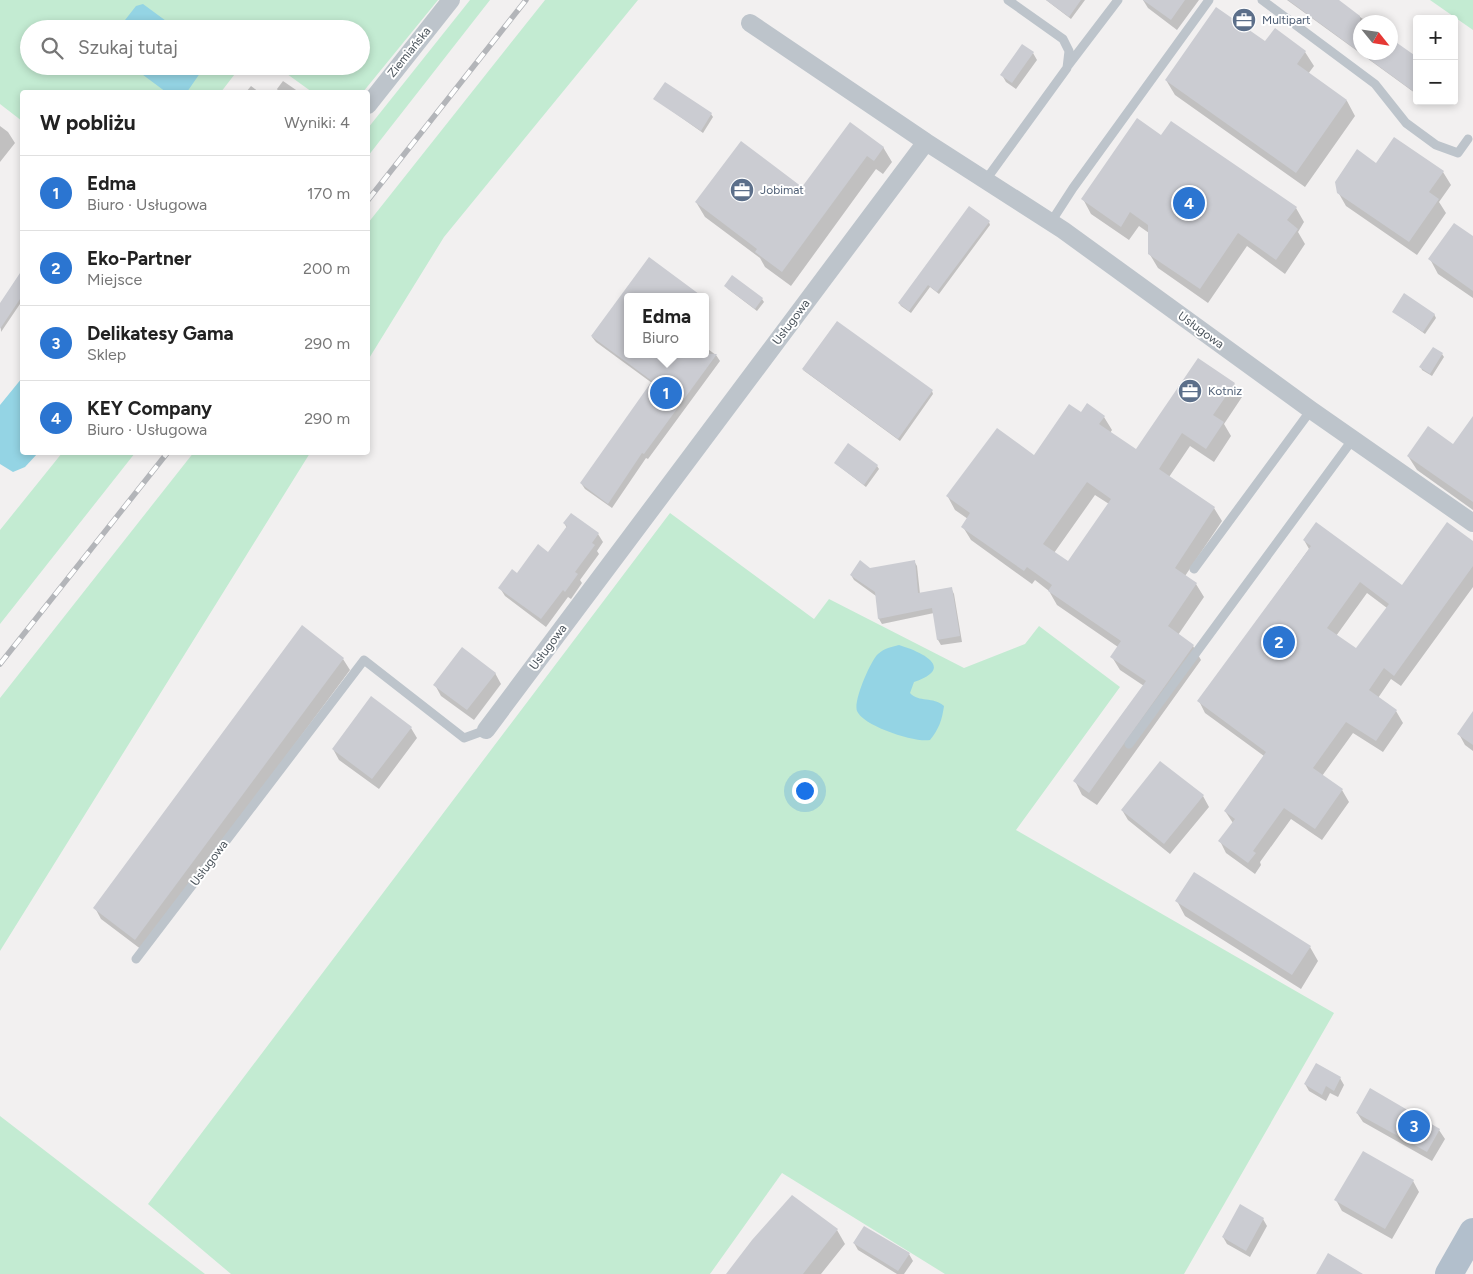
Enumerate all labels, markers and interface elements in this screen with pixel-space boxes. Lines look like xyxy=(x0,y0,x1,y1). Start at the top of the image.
office icon: Multipart xyxy=(1231,7,1257,33)
place label: Multipart xyxy=(1262,13,1311,27)
north arrow xyxy=(1353,15,1398,60)
map controls xyxy=(1413,15,1458,105)
button: + xyxy=(1413,15,1458,60)
search box xyxy=(20,20,370,75)
street label: Ziemiańska xyxy=(385,24,433,80)
icon: search xyxy=(38,34,66,62)
text: Szukaj tutaj xyxy=(78,36,178,59)
button: − xyxy=(1413,60,1458,105)
text: W pobliżu xyxy=(40,110,136,135)
text: Wyniki: 4 xyxy=(284,113,350,132)
text: Edma xyxy=(87,172,136,195)
office icon: Jobimat xyxy=(729,177,755,203)
place label: Jobimat xyxy=(760,183,804,197)
text: 1 xyxy=(53,184,59,203)
text: 170 m xyxy=(307,184,350,203)
pin: 4 xyxy=(1173,184,1205,222)
text: Biuro · Usługowa xyxy=(87,195,207,214)
text: Eko-Partner xyxy=(87,247,191,270)
text: 2 xyxy=(51,259,61,278)
text: 200 m xyxy=(303,259,350,278)
text: Miejsce xyxy=(87,270,142,289)
popup xyxy=(624,293,709,358)
street label: Usługowa xyxy=(769,296,813,348)
text: Edma xyxy=(642,305,691,328)
street label: Usługowa xyxy=(1175,309,1227,351)
text: Delikatesy Gama xyxy=(87,322,234,345)
text: Biuro xyxy=(642,328,679,347)
text: 3 xyxy=(52,334,60,353)
text: 290 m xyxy=(304,334,350,353)
text: Sklep xyxy=(87,345,126,364)
pin: 1 xyxy=(650,374,682,412)
office icon: Kotniz xyxy=(1177,378,1203,404)
place label: Kotniz xyxy=(1208,384,1242,398)
text: KEY Company xyxy=(87,397,212,420)
text: 4 xyxy=(51,409,61,428)
text: 290 m xyxy=(304,409,350,428)
text: Biuro · Usługowa xyxy=(87,420,207,439)
street label: Usługowa xyxy=(526,621,570,673)
pin: 2 xyxy=(1263,623,1295,661)
your location xyxy=(792,778,818,804)
street label: Usługowa xyxy=(187,837,231,889)
pin: 3 xyxy=(1398,1107,1430,1145)

